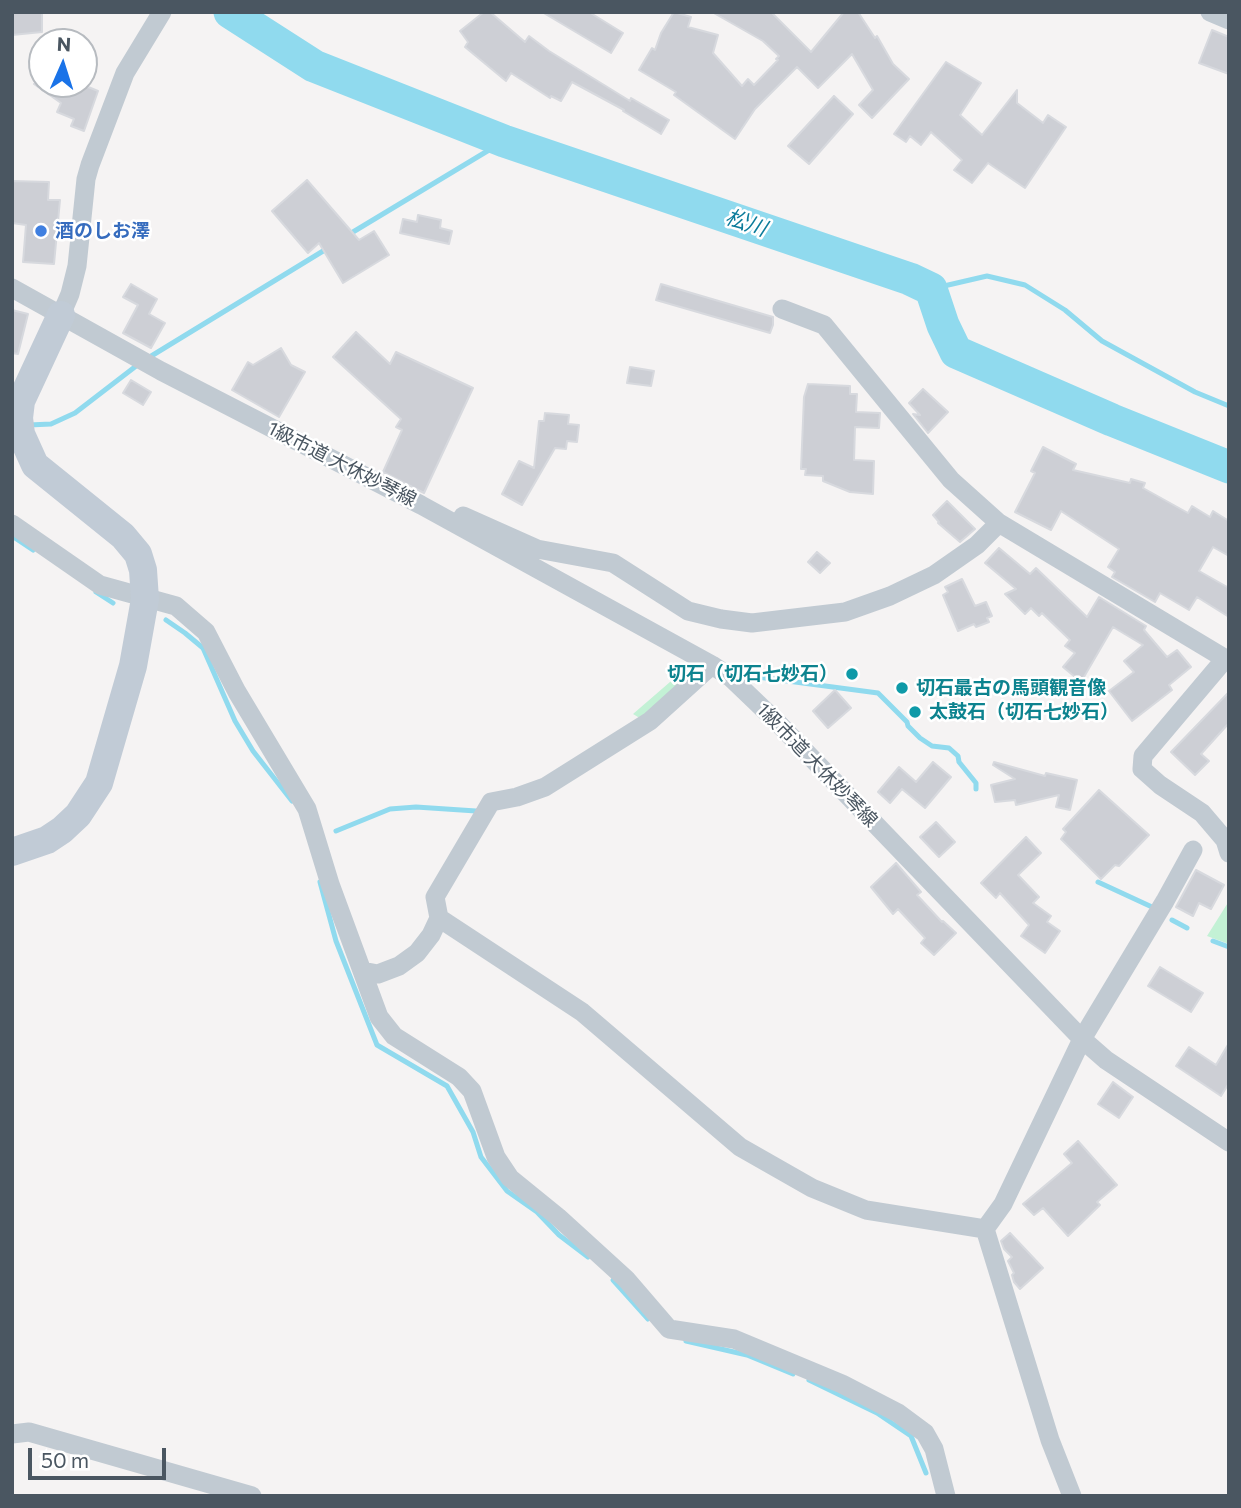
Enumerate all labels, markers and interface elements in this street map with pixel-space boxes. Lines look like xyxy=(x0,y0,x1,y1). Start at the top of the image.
north arrow xyxy=(28,28,98,98)
text: N xyxy=(56,32,72,55)
water label: 松川 xyxy=(722,204,770,242)
place label: 酒のしお澤 xyxy=(55,220,150,242)
marker: 酒のしお澤 xyxy=(33,223,49,239)
street label: 1級市道 大休妙琴線 xyxy=(264,417,420,511)
place label: 切石（切石七妙石） xyxy=(667,663,838,685)
marker: 切石（切石七妙石） xyxy=(844,666,860,682)
place label: 切石最古の馬頭観音像 xyxy=(916,677,1106,699)
marker: 切石最古の馬頭観音像 xyxy=(894,680,910,696)
street label: 1級市道 大休妙琴線 xyxy=(752,698,882,832)
place label: 太鼓石（切石七妙石） xyxy=(929,701,1119,723)
marker: 太鼓石（切石七妙石） xyxy=(907,704,923,720)
scale bar xyxy=(32,1434,170,1478)
text: 50 m xyxy=(41,1447,89,1472)

